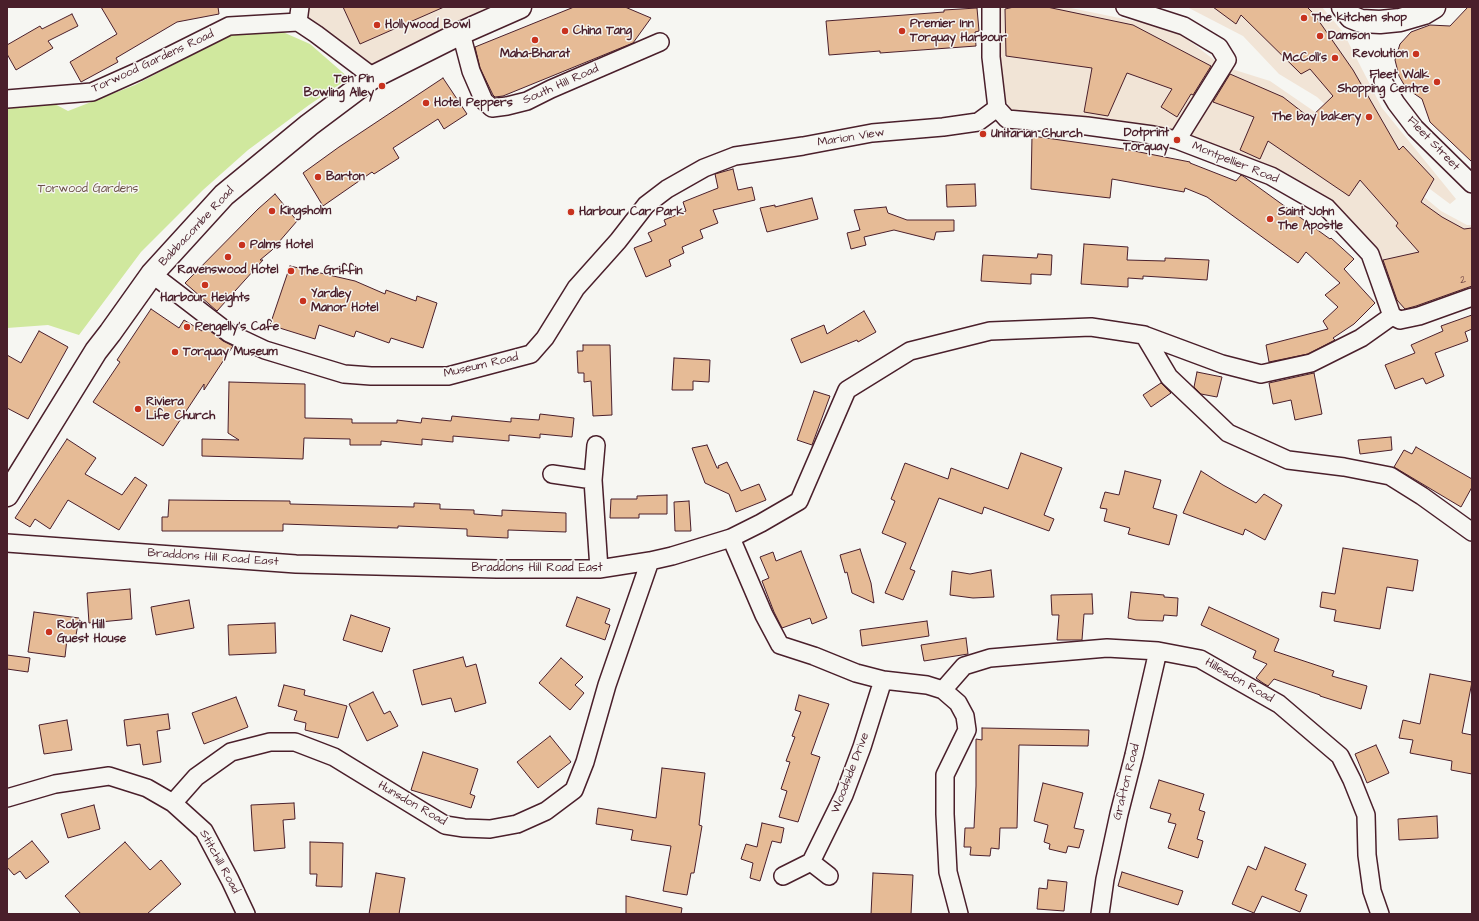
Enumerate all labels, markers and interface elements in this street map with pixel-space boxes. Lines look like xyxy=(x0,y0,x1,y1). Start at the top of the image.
place label: The kitchen shop xyxy=(1312,11,1407,25)
marker: The kitchen shop xyxy=(1299,13,1309,23)
place label: Premier Inn Torquay Harbour xyxy=(910,17,1007,45)
place label: Hollywood Bowl xyxy=(385,18,470,32)
marker: Hollywood Bowl xyxy=(372,20,382,30)
place label: China Tang xyxy=(573,24,632,38)
marker: China Tang xyxy=(560,26,570,36)
marker: Premier Inn Torquay Harbour xyxy=(897,26,907,36)
street label: Torwood Gardens Road xyxy=(90,27,216,97)
place label: Damson xyxy=(1328,29,1370,43)
marker: Damson xyxy=(1315,31,1325,41)
marker: Maha-Bharat xyxy=(530,35,540,45)
place label: Maha-Bharat xyxy=(500,47,570,61)
place label: Revolution xyxy=(1353,47,1408,61)
marker: Revolution xyxy=(1411,49,1421,59)
place label: McColl's xyxy=(1282,51,1327,65)
marker: McColl's xyxy=(1330,53,1340,63)
street label: South Hill Road xyxy=(521,62,601,108)
place label: Fleet Walk Shopping Centre xyxy=(1337,68,1429,96)
place label: Ten Pin Bowling Alley xyxy=(304,72,374,100)
marker: Fleet Walk Shopping Centre xyxy=(1432,77,1442,87)
marker: Ten Pin Bowling Alley xyxy=(377,81,387,91)
place label: Hotel Peppers xyxy=(434,96,513,110)
marker: Hotel Peppers xyxy=(421,98,431,108)
place label: The bay bakery xyxy=(1272,110,1361,124)
marker: The bay bakery xyxy=(1364,112,1374,122)
street label: Fleet Street xyxy=(1404,114,1462,174)
street label: Marion View xyxy=(817,126,885,150)
place label: Dotprint Torquay xyxy=(1123,126,1169,154)
place label: Unitarian Church xyxy=(991,127,1083,141)
marker: Unitarian Church xyxy=(978,129,988,139)
marker: Dotprint Torquay xyxy=(1172,135,1182,145)
street label: Montpellier Road xyxy=(1190,139,1280,187)
place label: Barton xyxy=(326,170,365,184)
marker: Barton xyxy=(313,172,323,182)
park label: Torwood Gardens xyxy=(38,182,138,196)
street label: Babbacombe Road xyxy=(156,184,238,270)
place label: Kingsholm xyxy=(280,204,331,218)
place label: Harbour Car Park xyxy=(579,205,684,219)
place label: Saint John The Apostle xyxy=(1278,205,1343,233)
marker: Kingsholm xyxy=(267,206,277,216)
marker: Harbour Car Park xyxy=(566,207,576,217)
marker: Saint John The Apostle xyxy=(1265,214,1275,224)
place label: Palms Hotel xyxy=(250,238,313,252)
marker: Palms Hotel xyxy=(237,240,247,250)
marker: Ravenswood Hotel xyxy=(223,252,233,262)
place label: Ravenswood Hotel xyxy=(178,263,278,277)
place label: The Griffin xyxy=(299,264,363,278)
marker: The Griffin xyxy=(286,266,296,276)
house number: 2 xyxy=(1460,275,1466,287)
marker: Harbour Heights xyxy=(200,280,210,290)
place label: Yardley Manor Hotel xyxy=(311,287,378,315)
place label: Harbour Heights xyxy=(160,291,250,305)
marker: Yardley Manor Hotel xyxy=(298,296,308,306)
place label: Pengelly's Cafe xyxy=(195,320,279,334)
marker: Pengelly's Cafe xyxy=(182,322,192,332)
place label: Torquay Museum xyxy=(183,345,278,359)
marker: Torquay Museum xyxy=(170,347,180,357)
street label: Museum Road xyxy=(442,350,520,382)
place label: Riviera Life Church xyxy=(146,395,215,423)
marker: Riviera Life Church xyxy=(133,404,143,414)
street label: Braddons Hill Road East xyxy=(147,546,279,570)
street label: Braddons Hill Road East xyxy=(471,561,603,575)
place label: Robin Hill Guest House xyxy=(57,618,126,646)
marker: Robin Hill Guest House xyxy=(44,627,54,637)
street label: Hillesdon Road xyxy=(1202,656,1276,706)
street label: Woodside Drive xyxy=(829,731,873,815)
street label: Grafton Road xyxy=(1111,742,1143,822)
street label: Hunsdon Road xyxy=(375,779,449,829)
street label: Stitchill Road xyxy=(196,828,242,896)

